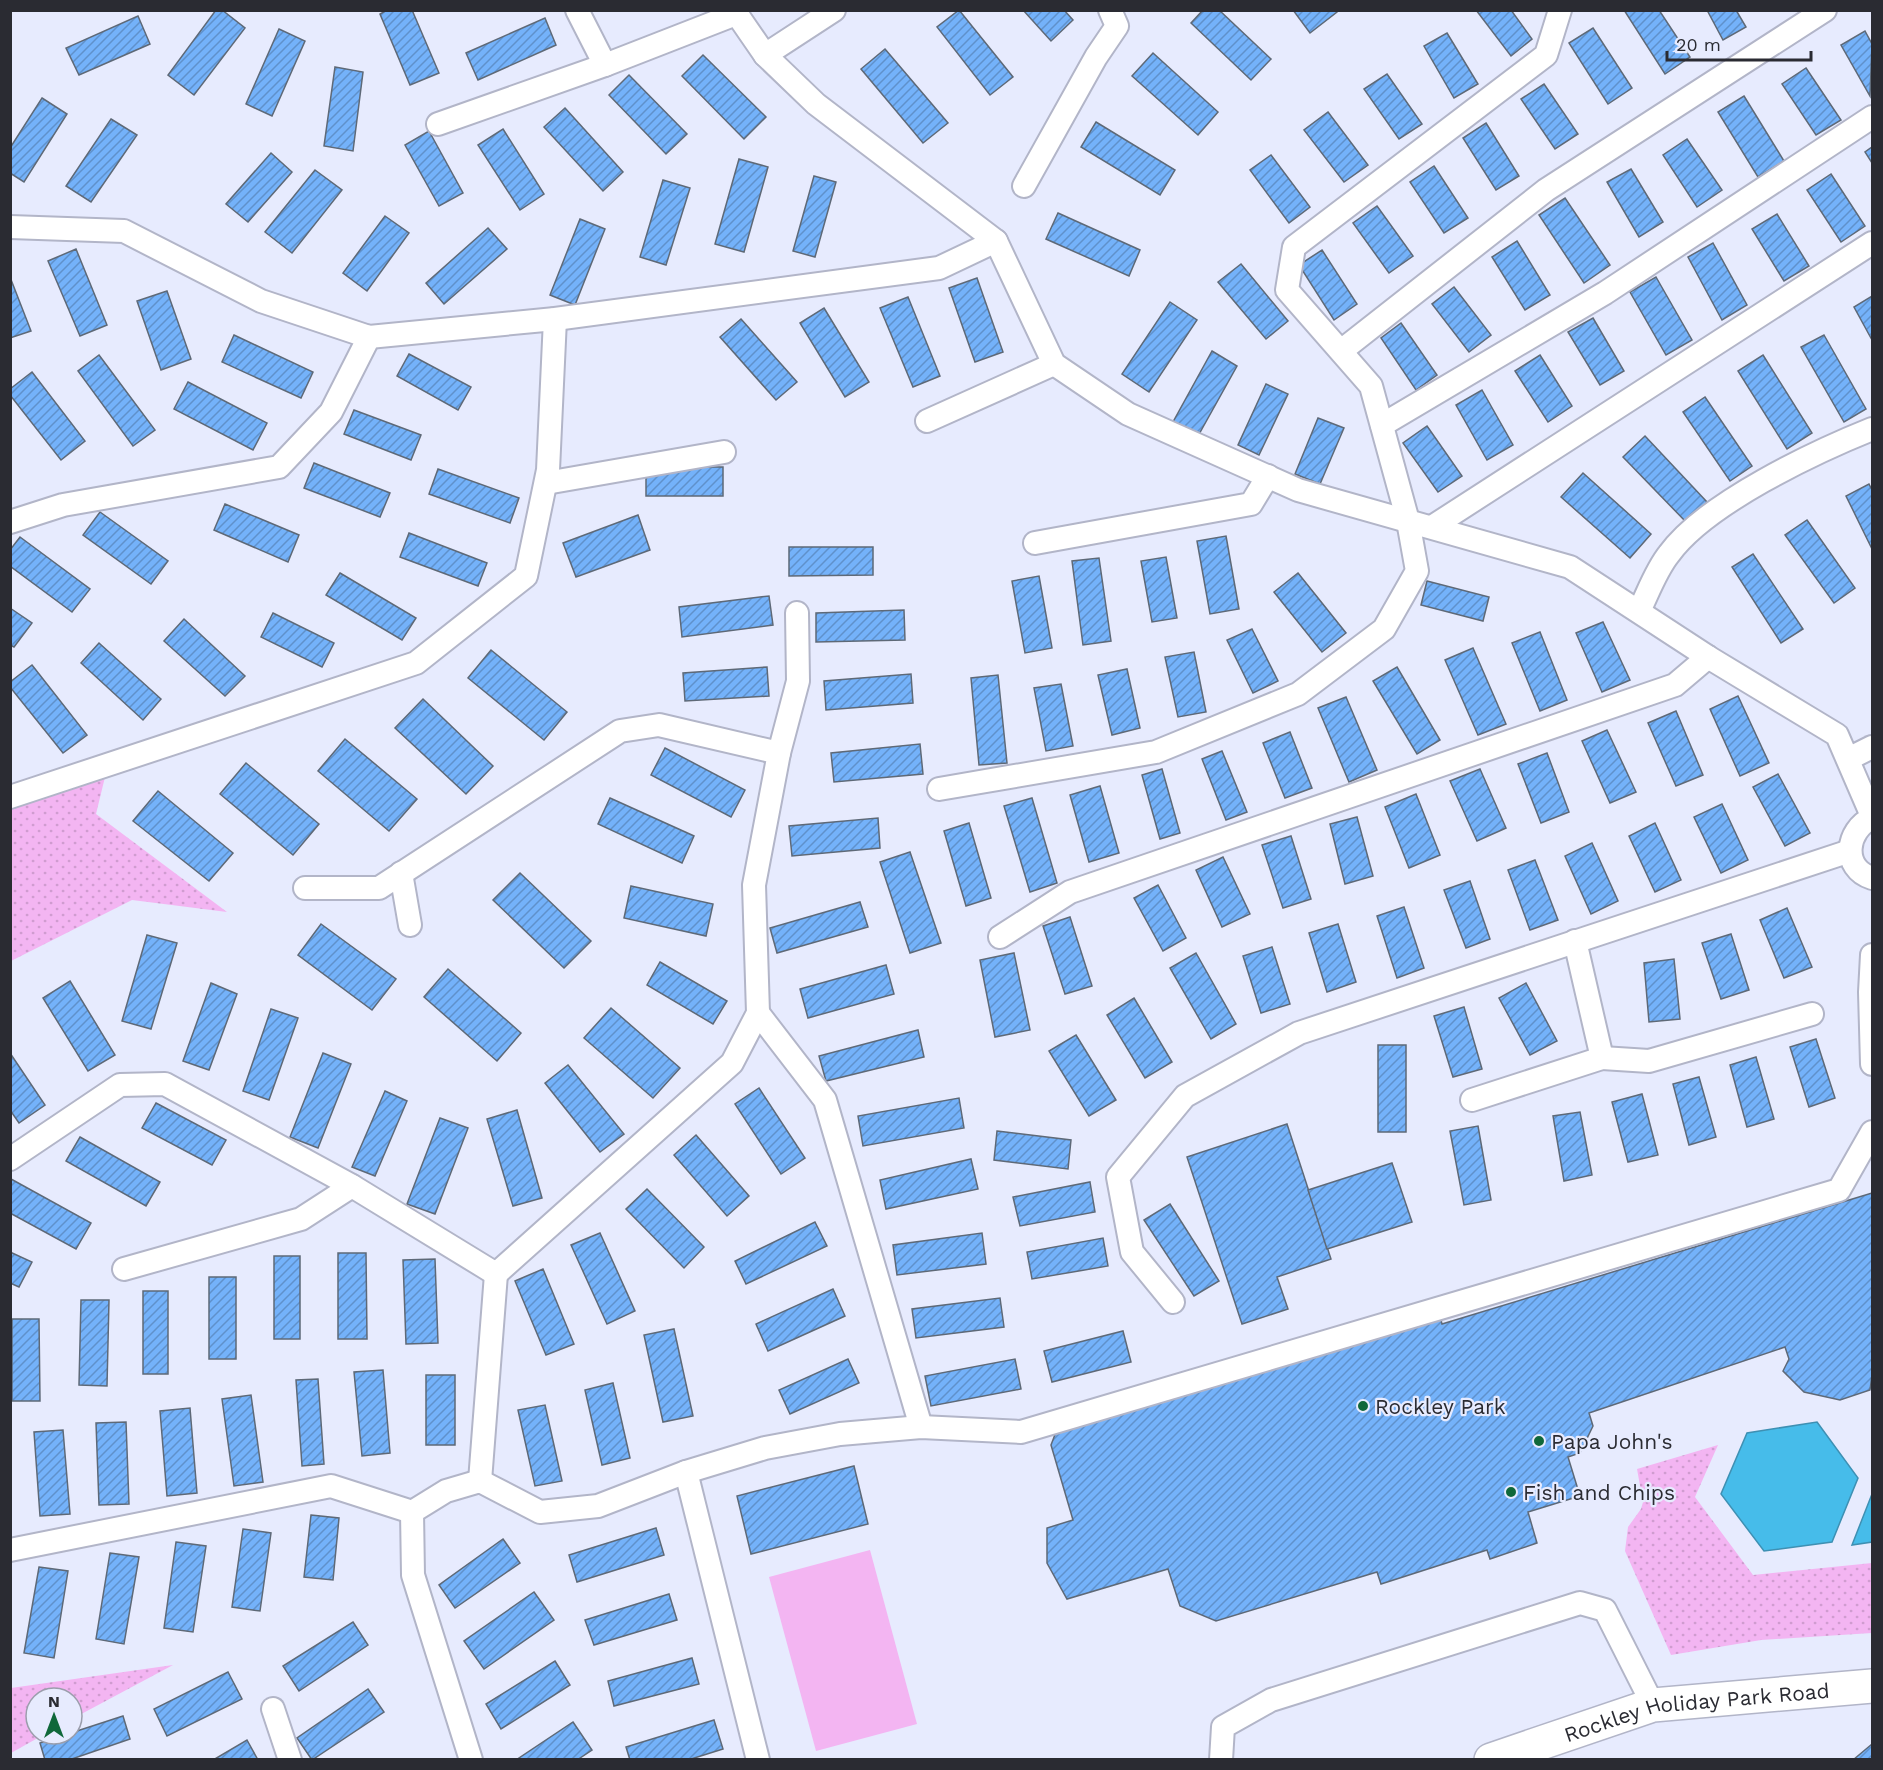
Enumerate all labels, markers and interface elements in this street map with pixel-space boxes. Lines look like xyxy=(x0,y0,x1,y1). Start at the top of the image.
scale bar xyxy=(1667,24,1811,62)
text: 20 m xyxy=(1676,34,1721,55)
place label: Rockley Park xyxy=(1375,1394,1506,1419)
marker: Rockley Park xyxy=(1356,1399,1370,1413)
place label: Papa John's xyxy=(1551,1429,1672,1454)
marker: Papa John's xyxy=(1532,1434,1546,1448)
place label: Fish and Chips xyxy=(1523,1480,1675,1505)
marker: Fish and Chips xyxy=(1504,1485,1518,1499)
street label: Rockley Holiday Park Road xyxy=(1561,1677,1831,1747)
north arrow xyxy=(24,1686,84,1746)
text: N xyxy=(48,1692,60,1711)

